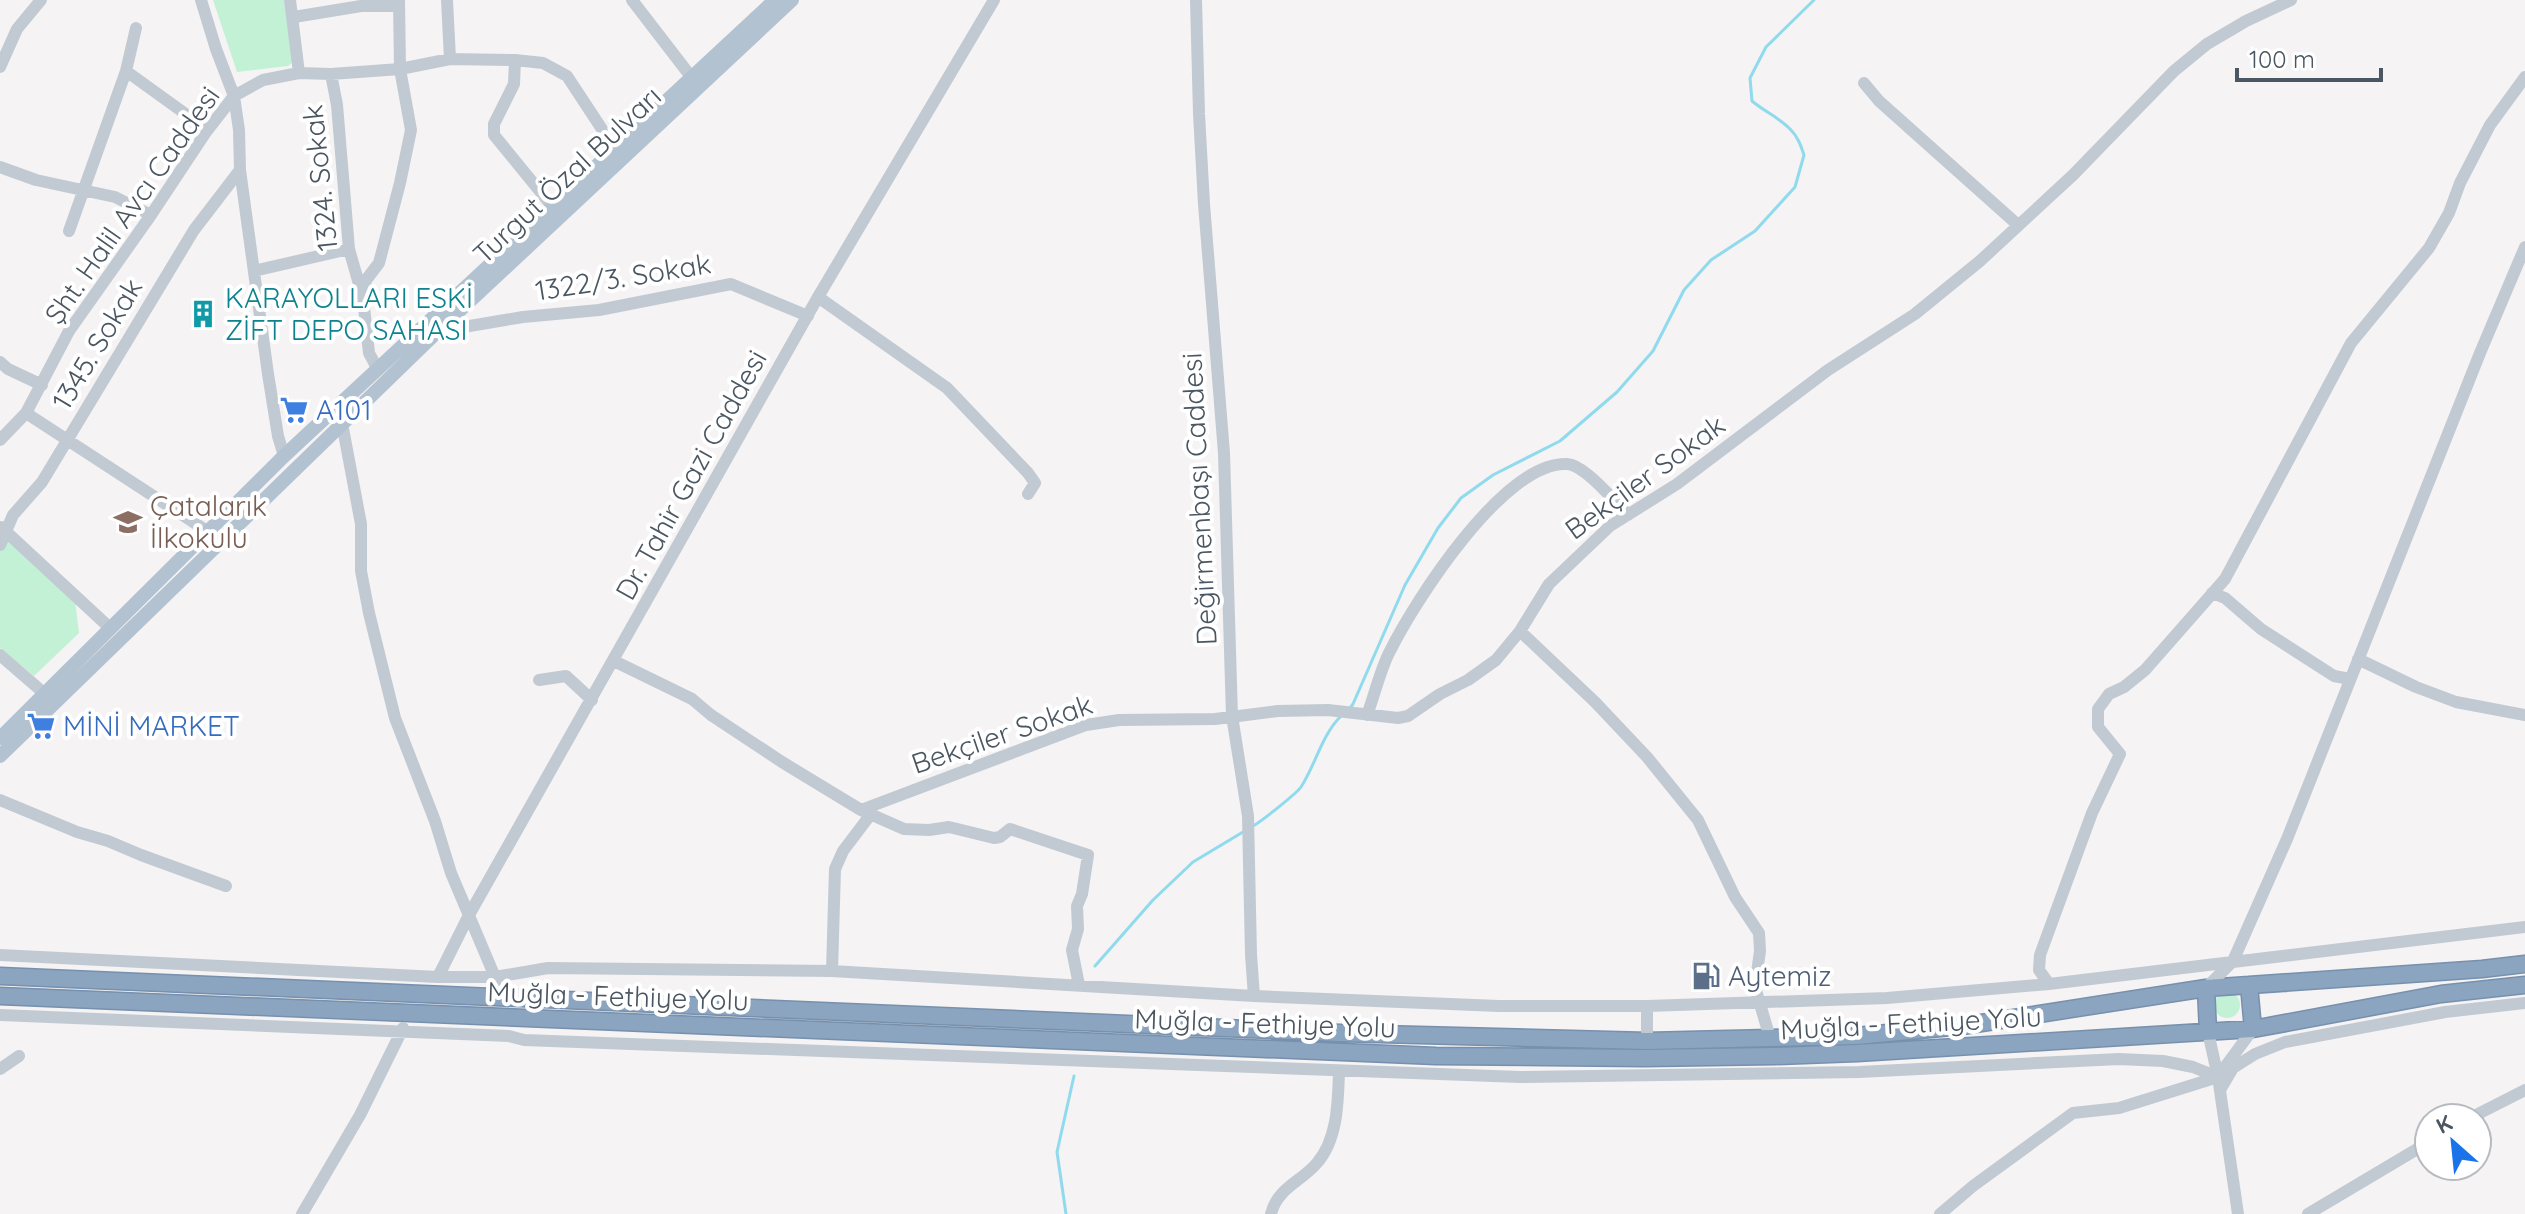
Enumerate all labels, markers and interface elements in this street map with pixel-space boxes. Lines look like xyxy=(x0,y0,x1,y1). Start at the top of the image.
scale bar xyxy=(2237,32,2381,82)
text: 100 m xyxy=(2249,44,2315,74)
street label: Turgut Özal Bulvarı xyxy=(465,78,668,271)
street label: Şht. Halil Avcı Caddesi xyxy=(36,79,227,330)
street label: 1324. Sokak xyxy=(294,103,345,253)
street label: 1322/3. Sokak xyxy=(533,245,713,308)
street label: 1345. Sokak xyxy=(44,272,149,416)
place label: KARAYOLLARI ESKİ ZİFT DEPO SAHASI xyxy=(225,280,473,347)
building icon: KARAYOLLARI ESKİ ZİFT DEPO SAHASI xyxy=(188,299,218,329)
street label: Dr. Tahir Gazi Caddesi xyxy=(607,344,774,606)
street label: Değirmenbaşı Caddesi xyxy=(1173,352,1224,646)
place label: A101 xyxy=(316,392,372,427)
supermarket icon: A101 xyxy=(279,395,309,425)
street label: Bekçiler Sokak xyxy=(1558,407,1732,546)
place label: Çatalarık İlkokulu xyxy=(150,488,267,555)
school or university icon: Çatalarık İlkokulu xyxy=(113,507,143,537)
street label: Bekçiler Sokak xyxy=(907,686,1097,781)
place label: MİNİ MARKET xyxy=(63,708,240,743)
supermarket icon: MİNİ MARKET xyxy=(26,711,56,741)
place label: Aytemiz xyxy=(1728,958,1831,993)
fuel station icon: Aytemiz xyxy=(1691,961,1721,991)
street label: Muğla - Fethiye Yolu xyxy=(487,973,749,1018)
street label: Muğla - Fethiye Yolu xyxy=(1779,998,2043,1047)
street label: Muğla - Fethiye Yolu xyxy=(1134,1000,1396,1045)
north arrow xyxy=(2413,1102,2493,1182)
text: K xyxy=(2431,1108,2457,1140)

